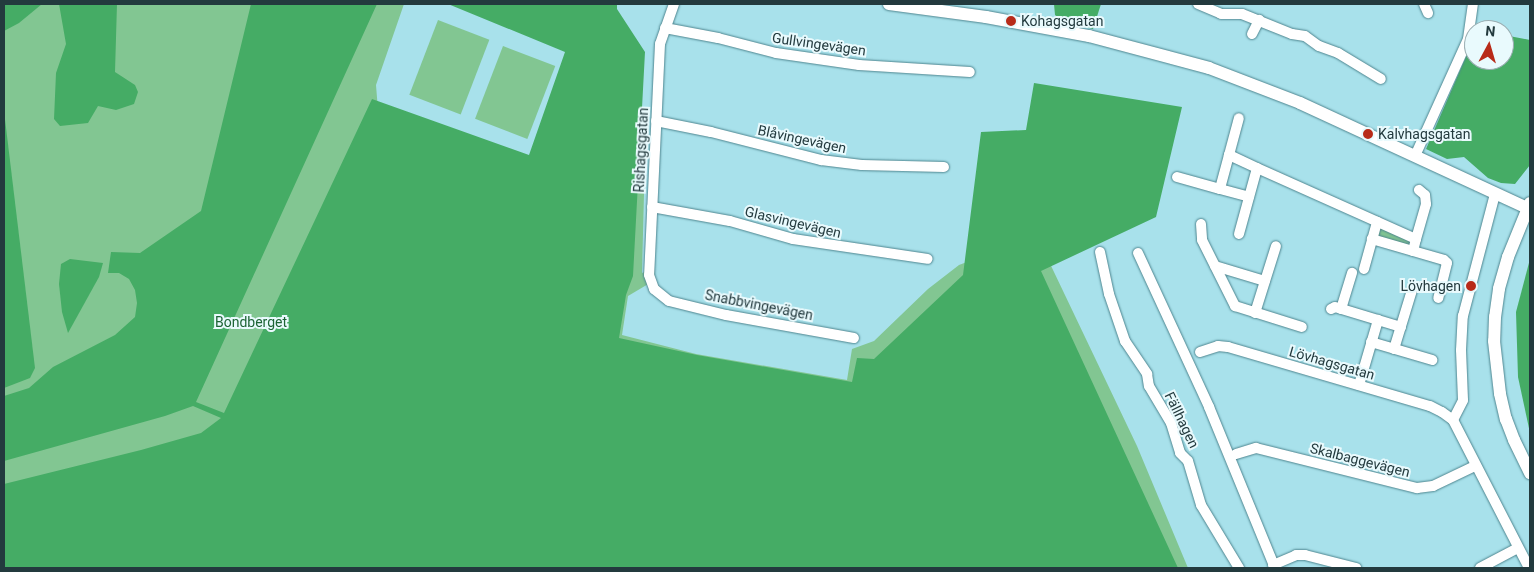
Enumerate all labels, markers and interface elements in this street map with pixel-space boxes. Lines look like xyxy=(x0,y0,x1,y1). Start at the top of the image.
place label: Kohagsgatan xyxy=(1021,13,1103,29)
marker: Kohagsgatan xyxy=(1005,15,1017,27)
north arrow xyxy=(1464,20,1514,70)
text: N xyxy=(1485,23,1496,40)
street label: Gullvingevägen xyxy=(771,29,867,59)
street label: Rishagsgatan xyxy=(630,107,652,193)
street label: Blåvingevägen xyxy=(756,121,848,157)
place label: Kalvhagsgatan xyxy=(1378,126,1470,142)
marker: Kalvhagsgatan xyxy=(1362,128,1374,140)
street label: Glasvingevägen xyxy=(743,203,843,241)
place label: Lövhagen xyxy=(1400,278,1461,294)
marker: Lövhagen xyxy=(1465,280,1477,292)
street label: Snabbvingevägen xyxy=(704,286,814,324)
park label: Bondberget xyxy=(215,314,287,330)
street label: Lövhagsgatan xyxy=(1287,343,1377,383)
street label: Fällhagen xyxy=(1161,389,1203,451)
street label: Skalbaggevägen xyxy=(1308,439,1412,481)

